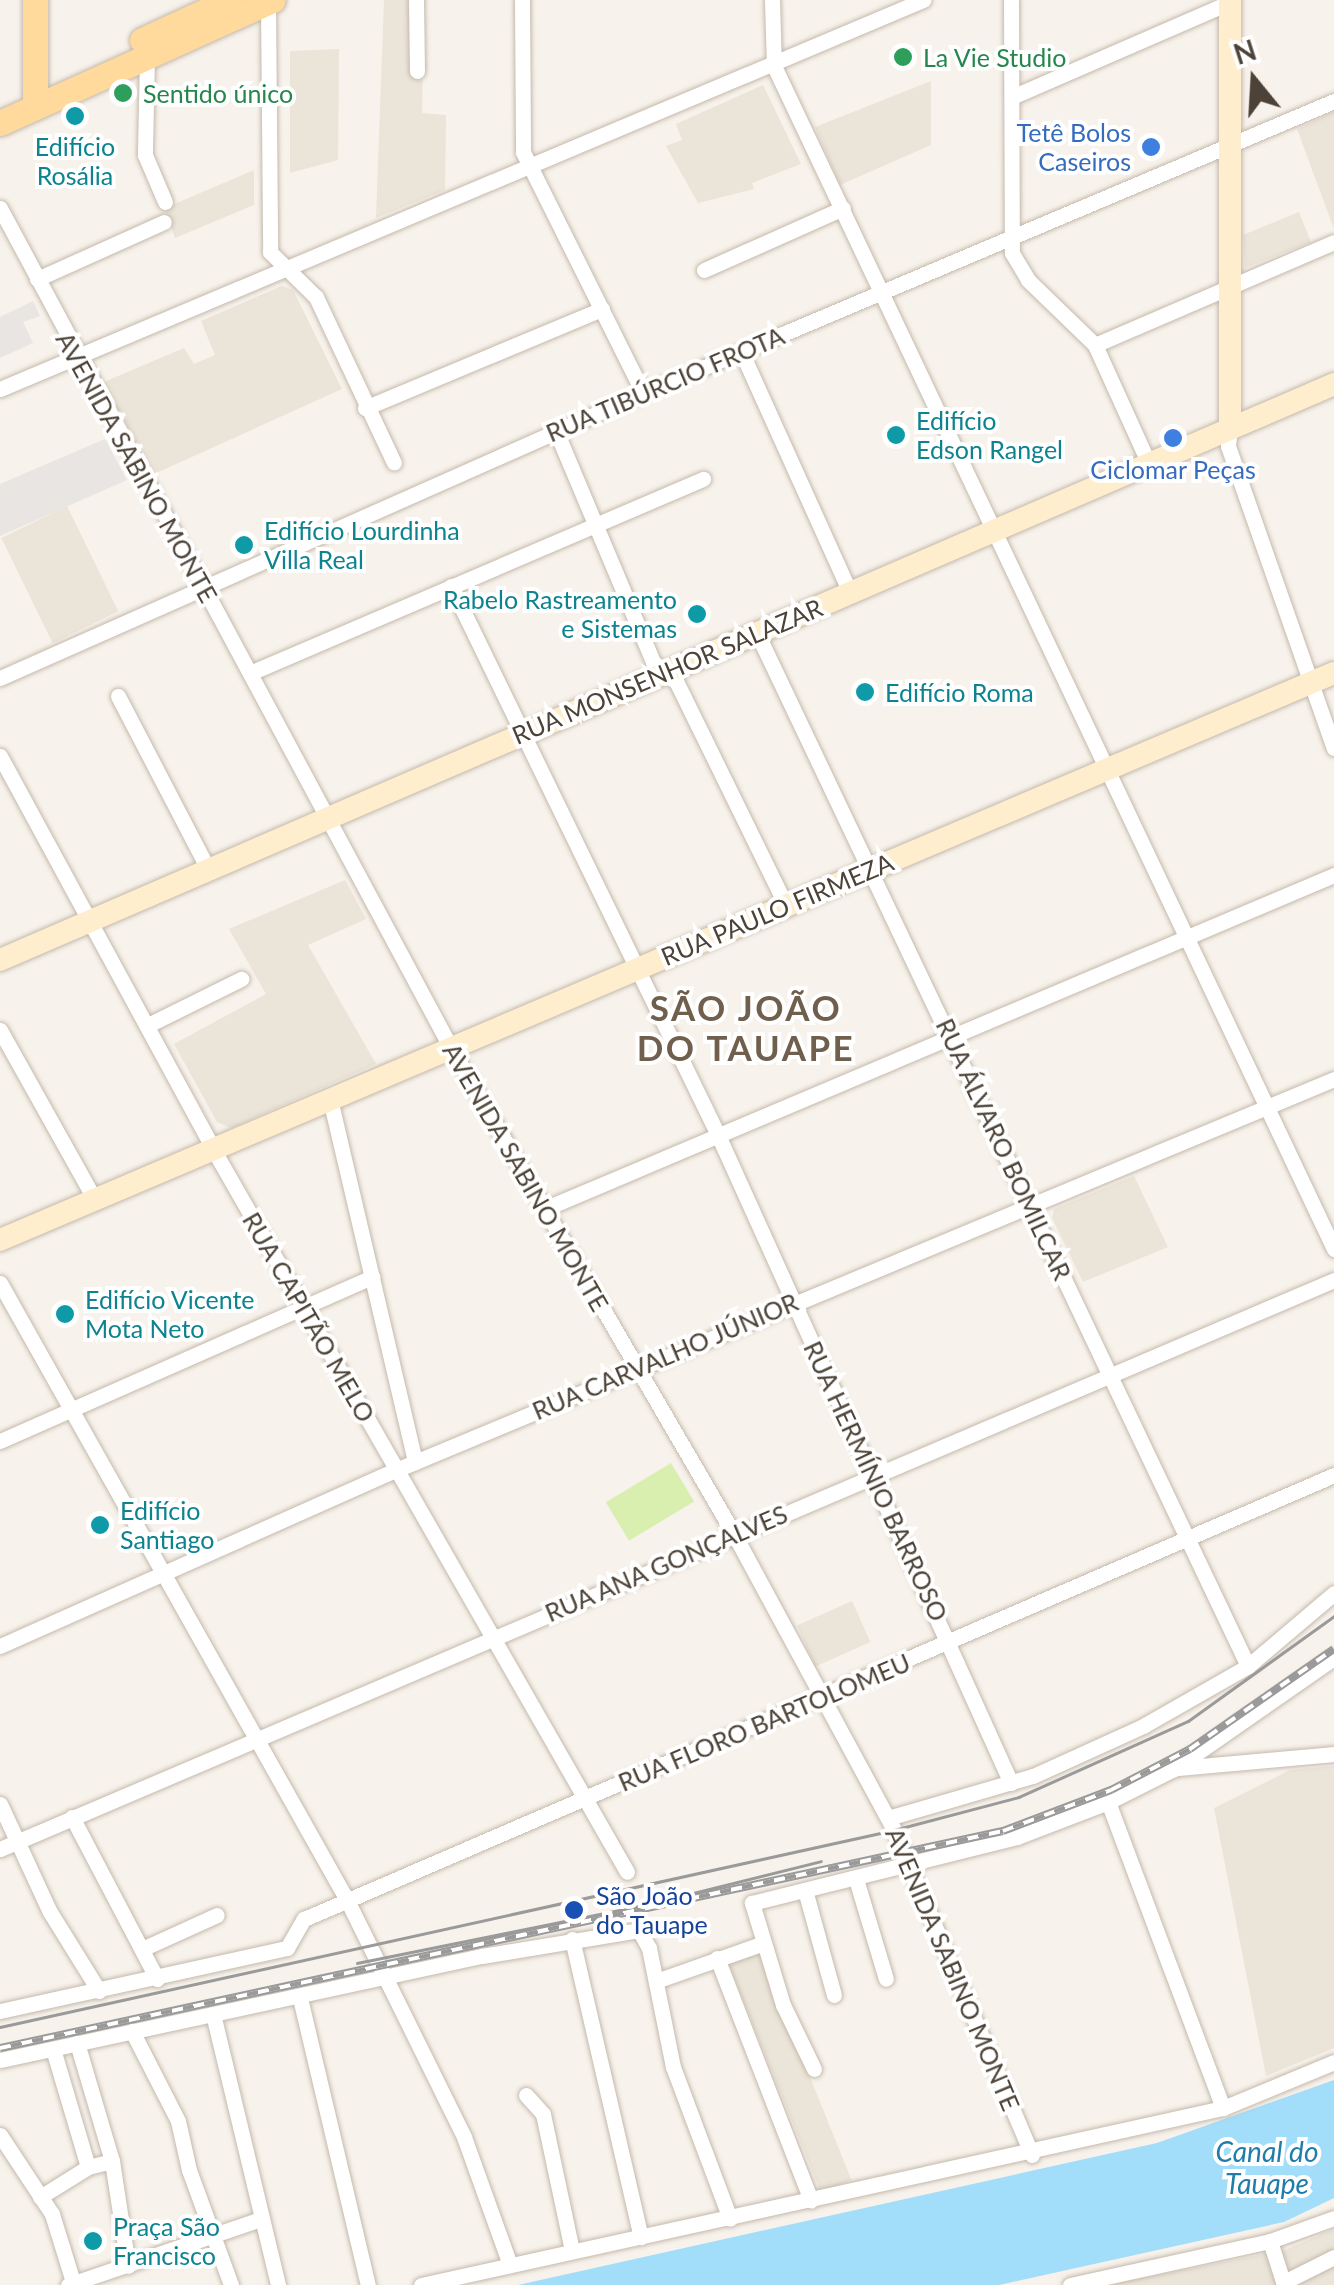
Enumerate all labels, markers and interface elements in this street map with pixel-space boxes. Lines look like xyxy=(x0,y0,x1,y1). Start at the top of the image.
north arrow xyxy=(1204,30,1304,130)
text: N xyxy=(1229,32,1260,71)
place label: La Vie Studio xyxy=(923,42,1067,72)
marker: La Vie Studio xyxy=(892,46,914,68)
place label: Sentido único xyxy=(143,78,293,108)
marker: Sentido único xyxy=(112,82,134,104)
marker: Edifício Rosália xyxy=(64,105,86,127)
place label: Tetê Bolos Caseiros xyxy=(1017,118,1131,177)
place label: Edifício Rosália xyxy=(35,132,115,191)
marker: Tetê Bolos Caseiros xyxy=(1140,136,1162,158)
street label: RUA TIBÚRCIO FROTA xyxy=(541,320,789,448)
street label: AVENIDA SABINO MONTE xyxy=(50,326,224,608)
place label: Edifício Edson Rangel xyxy=(916,406,1063,465)
marker: Edifício Edson Rangel xyxy=(885,424,907,446)
marker: Ciclomar Peças xyxy=(1162,427,1184,449)
place label: Ciclomar Peças xyxy=(1090,454,1256,484)
place label: Edifício Lourdinha Villa Real xyxy=(264,516,460,575)
marker: Edifício Lourdinha Villa Real xyxy=(233,534,255,556)
place label: Rabelo Rastreamento e Sistemas xyxy=(443,585,677,644)
street label: RUA MONSENHOR SALAZAR xyxy=(507,592,827,750)
marker: Rabelo Rastreamento e Sistemas xyxy=(686,603,708,625)
place label: Edifício Roma xyxy=(885,677,1034,707)
marker: Edifício Roma xyxy=(854,681,876,703)
street label: RUA PAULO FIRMEZA xyxy=(656,846,898,972)
district label: SÃO JOÃO DO TAUAPE xyxy=(636,986,856,1068)
street label: RUA ÁLVARO BOMILCAR xyxy=(930,1013,1078,1285)
street label: AVENIDA SABINO MONTE xyxy=(437,1037,615,1317)
street label: RUA CAPITÃO MELO xyxy=(236,1206,382,1428)
place label: Edifício Vicente Mota Neto xyxy=(85,1285,255,1344)
street label: RUA CARVALHO JÚNIOR xyxy=(527,1286,803,1426)
marker: Edifício Vicente Mota Neto xyxy=(54,1303,76,1325)
street label: RUA HERMÍNIO BARROSO xyxy=(798,1336,954,1626)
place label: Edifício Santiago xyxy=(120,1496,214,1555)
street label: RUA ANA GONÇALVES xyxy=(539,1498,793,1628)
marker: Edifício Santiago xyxy=(89,1514,111,1536)
street label: RUA FLORO BARTOLOMEU xyxy=(613,1647,915,1797)
street label: AVENIDA SABINO MONTE xyxy=(880,1823,1026,2115)
place label: São João do Tauape xyxy=(596,1881,708,1940)
marker: São João do Tauape xyxy=(561,1897,587,1923)
water label: Canal do Tauape xyxy=(1216,2134,1318,2200)
place label: Praça São Francisco xyxy=(113,2212,220,2271)
marker: Praça São Francisco xyxy=(82,2230,104,2252)

